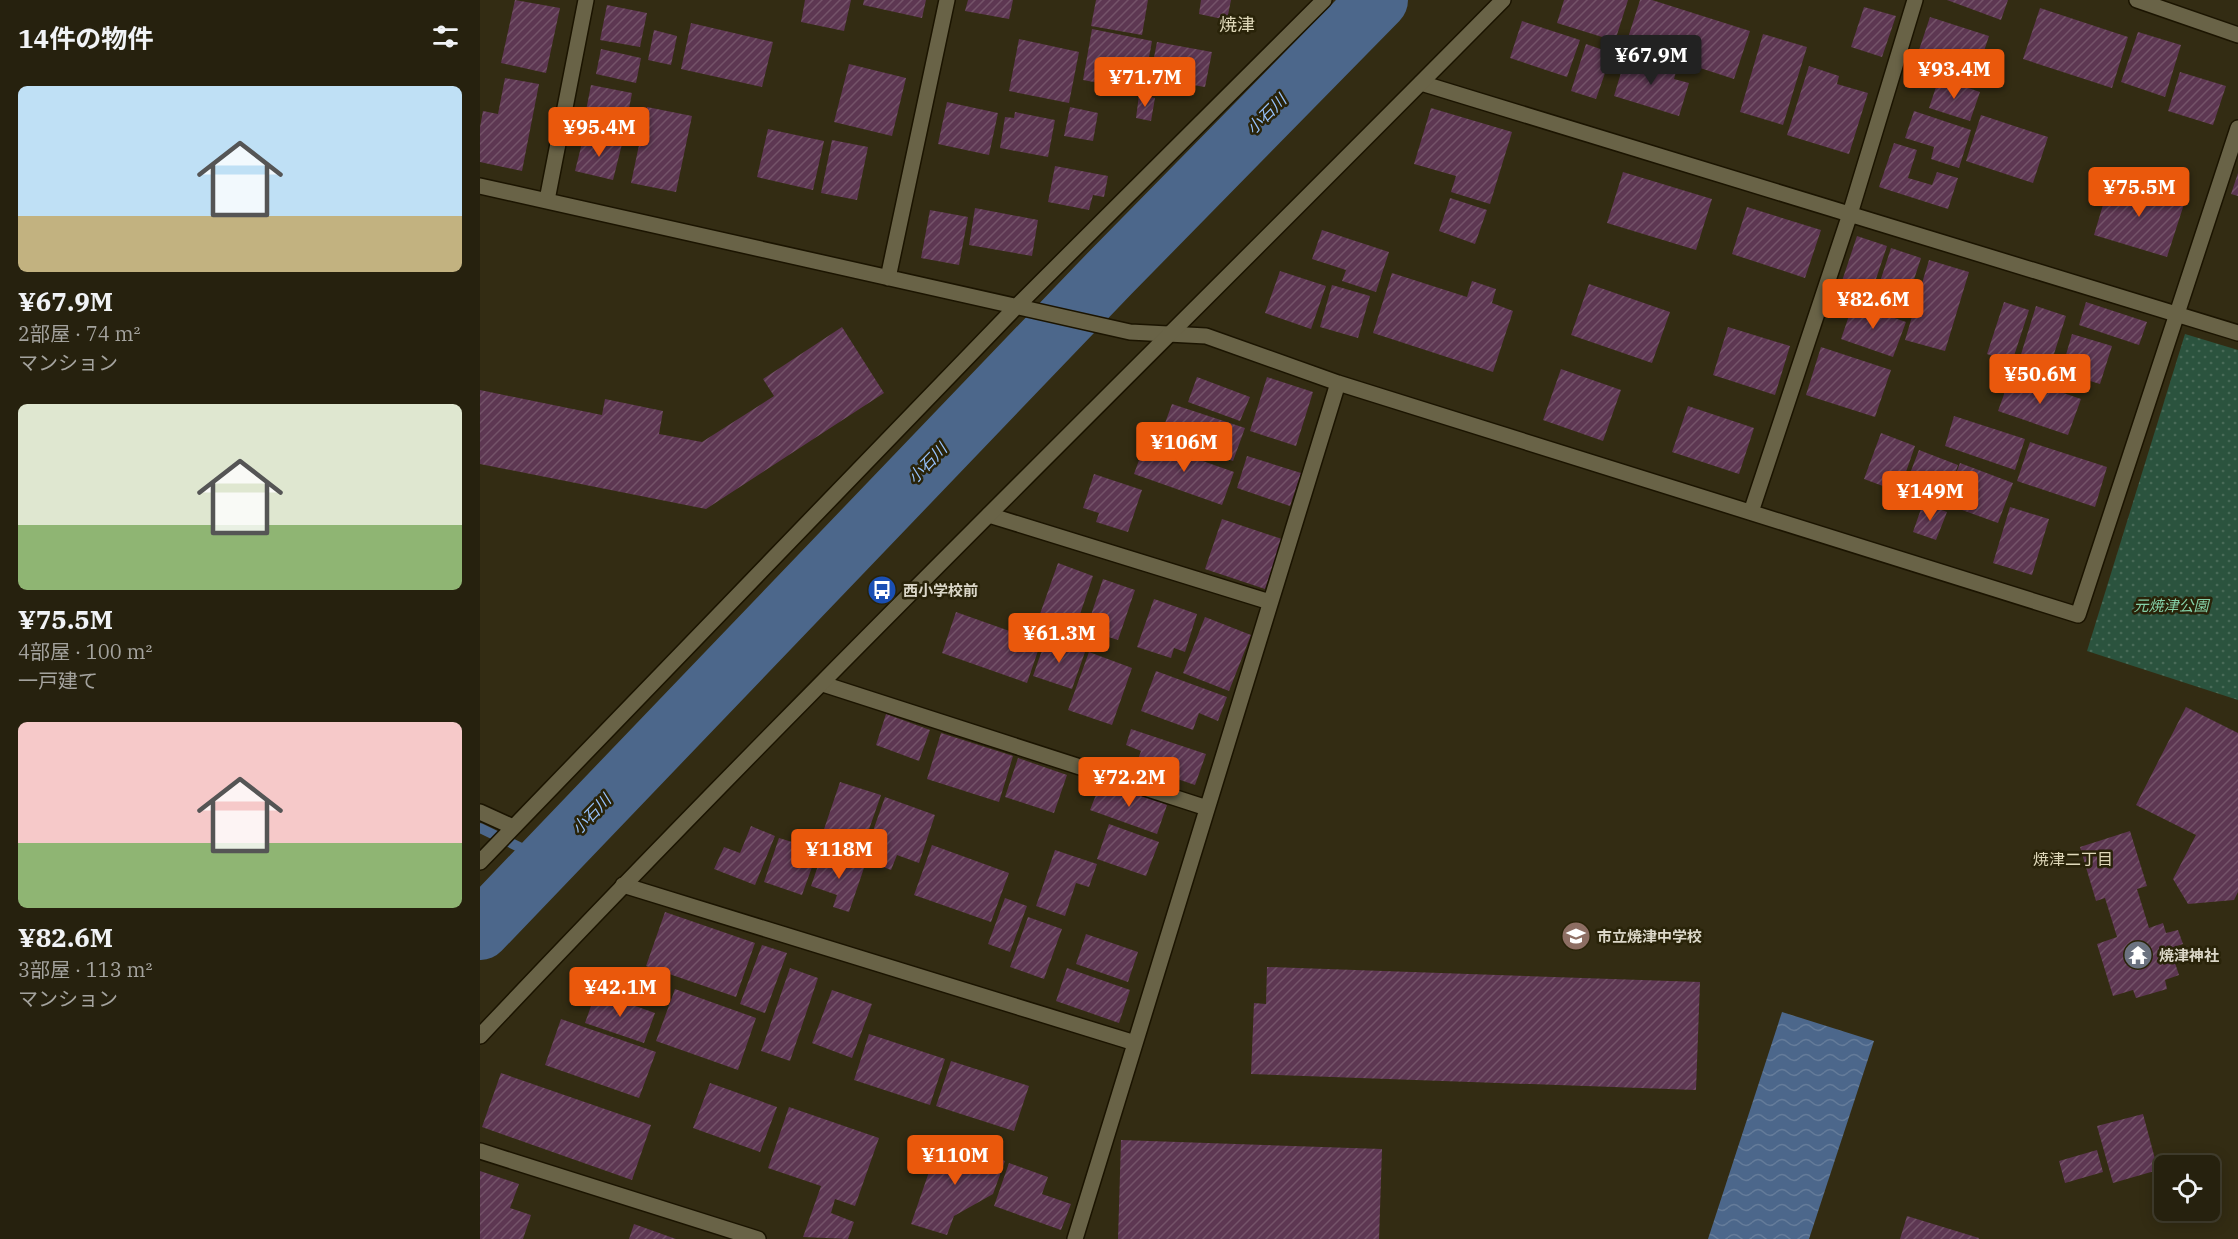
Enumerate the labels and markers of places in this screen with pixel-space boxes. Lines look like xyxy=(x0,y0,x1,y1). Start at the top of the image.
pin: ¥67.9M xyxy=(1602,35,1700,86)
pin: ¥93.4M xyxy=(1905,49,2003,100)
pin: ¥71.7M xyxy=(1096,57,1194,108)
pin: ¥95.4M xyxy=(550,107,648,158)
pin: ¥75.5M xyxy=(2090,167,2188,218)
pin: ¥82.6M xyxy=(1824,279,1922,330)
pin: ¥50.6M xyxy=(1991,354,2089,405)
pin: ¥106M xyxy=(1142,422,1226,473)
pin: ¥149M xyxy=(1888,471,1972,522)
bus stop icon: 西小学校前 xyxy=(866,574,898,606)
place label: 西小学校前 xyxy=(903,581,978,600)
pin: ¥61.3M xyxy=(1010,613,1108,664)
pin: ¥72.2M xyxy=(1080,757,1178,808)
pin: ¥118M xyxy=(797,829,881,880)
school or university icon: 市立焼津中学校 xyxy=(1560,920,1592,952)
place label: 市立焼津中学校 xyxy=(1597,927,1702,946)
temple icon: 焼津神社 xyxy=(2122,939,2154,971)
place label: 焼津神社 xyxy=(2159,946,2219,965)
pin: ¥42.1M xyxy=(571,967,669,1018)
pin: ¥110M xyxy=(913,1135,997,1186)

